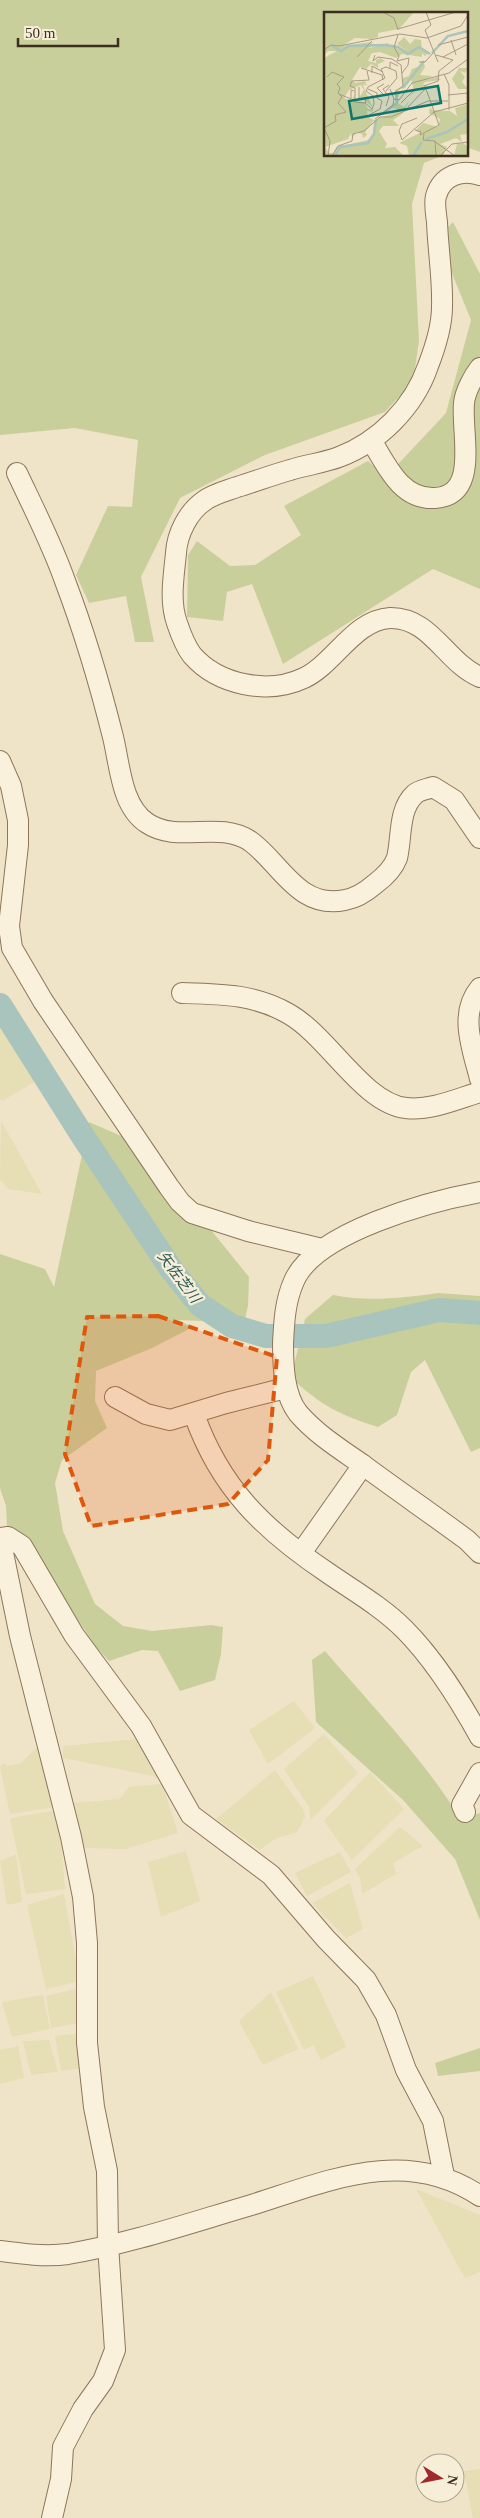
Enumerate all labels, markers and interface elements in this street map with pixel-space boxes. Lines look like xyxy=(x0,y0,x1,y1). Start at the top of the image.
inset map xyxy=(324,12,468,156)
scale bar xyxy=(18,15,118,47)
text: 50 m xyxy=(25,25,56,41)
water label: 矢佐芝川 xyxy=(155,1248,205,1307)
north arrow xyxy=(415,2453,465,2503)
text: N xyxy=(444,2474,461,2486)

